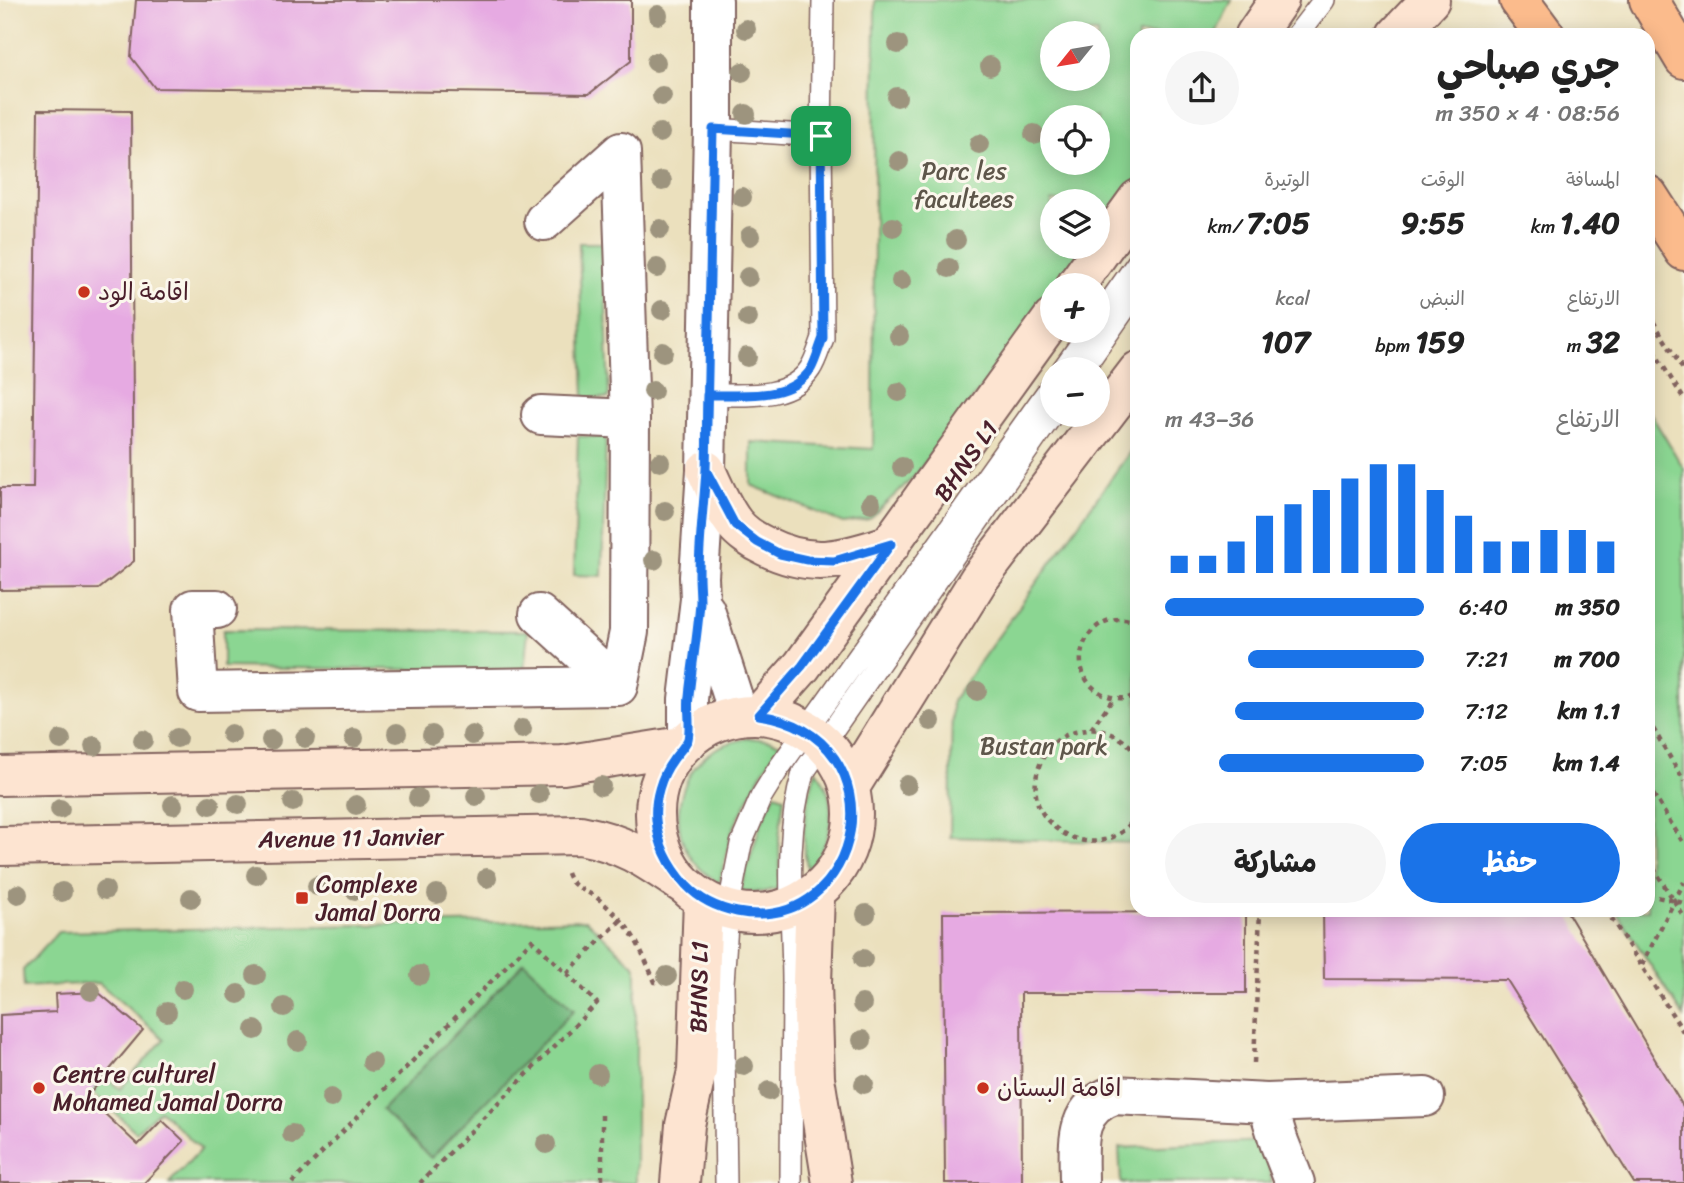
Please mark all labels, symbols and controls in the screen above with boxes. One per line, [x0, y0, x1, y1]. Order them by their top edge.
north arrow [1040, 21, 1110, 91]
map controls [1040, 21, 1110, 427]
text: جري صباحي [1437, 33, 1620, 100]
button: share [1165, 51, 1239, 125]
text: 08:56 · 4 × 350 m [1435, 93, 1620, 134]
button: locate [1040, 105, 1110, 175]
pin [791, 106, 851, 166]
icon: arrive [802, 117, 840, 155]
park label: Parc les facultees [914, 150, 1014, 220]
text: الوتيرة [1264, 163, 1310, 196]
text: الوقت [1421, 163, 1465, 196]
text: المسافة [1566, 163, 1620, 196]
button: layers [1040, 189, 1110, 259]
text: 7:05 [1247, 196, 1310, 250]
text: 9:55 [1401, 196, 1465, 250]
text: 1.40 [1560, 196, 1620, 250]
text: /km [1207, 210, 1247, 243]
text: km [1531, 210, 1560, 243]
place label: اقامة الود [98, 271, 189, 313]
button: + [1040, 273, 1110, 343]
text: kcal [1275, 282, 1310, 315]
text: النبض [1420, 282, 1465, 315]
text: الارتفاع [1567, 282, 1620, 315]
marker: اقامة الود [76, 284, 92, 300]
text: 107 [1261, 315, 1310, 369]
text: 159 [1415, 315, 1465, 369]
text: 32 [1586, 315, 1620, 369]
text: bpm [1375, 329, 1415, 362]
text: m [1567, 329, 1586, 362]
button: − [1040, 357, 1110, 427]
text: 36–43 m [1165, 399, 1254, 440]
text: الارتفاع [1556, 399, 1620, 440]
street label: BHNS L1 [922, 411, 1010, 511]
text: 6:40 [1459, 587, 1508, 628]
text: 350 m [1555, 587, 1620, 628]
text: 7:21 [1465, 639, 1508, 680]
text: 700 m [1554, 639, 1620, 680]
text: 7:12 [1465, 691, 1508, 732]
text: 1.1 km [1557, 691, 1620, 732]
park label: Bustan park [980, 725, 1108, 767]
text: 7:05 [1459, 743, 1508, 784]
text: 1.4 km [1553, 743, 1620, 784]
street label: Avenue 11 Janvier [257, 815, 445, 861]
button: مشاركة [1165, 823, 1386, 903]
button: حفظ [1400, 823, 1620, 903]
place label: Complexe Jamal Dorra [315, 863, 441, 933]
marker: Complexe Jamal Dorra [294, 890, 310, 906]
street label: BHNS L1 [677, 941, 721, 1033]
place label: Centre culturel Mohamed Jamal Dorra [53, 1053, 283, 1123]
place label: اقامة البستان [997, 1067, 1121, 1109]
marker: Centre culturel Mohamed Jamal Dorra [31, 1080, 47, 1096]
marker: اقامة البستان [975, 1080, 991, 1096]

